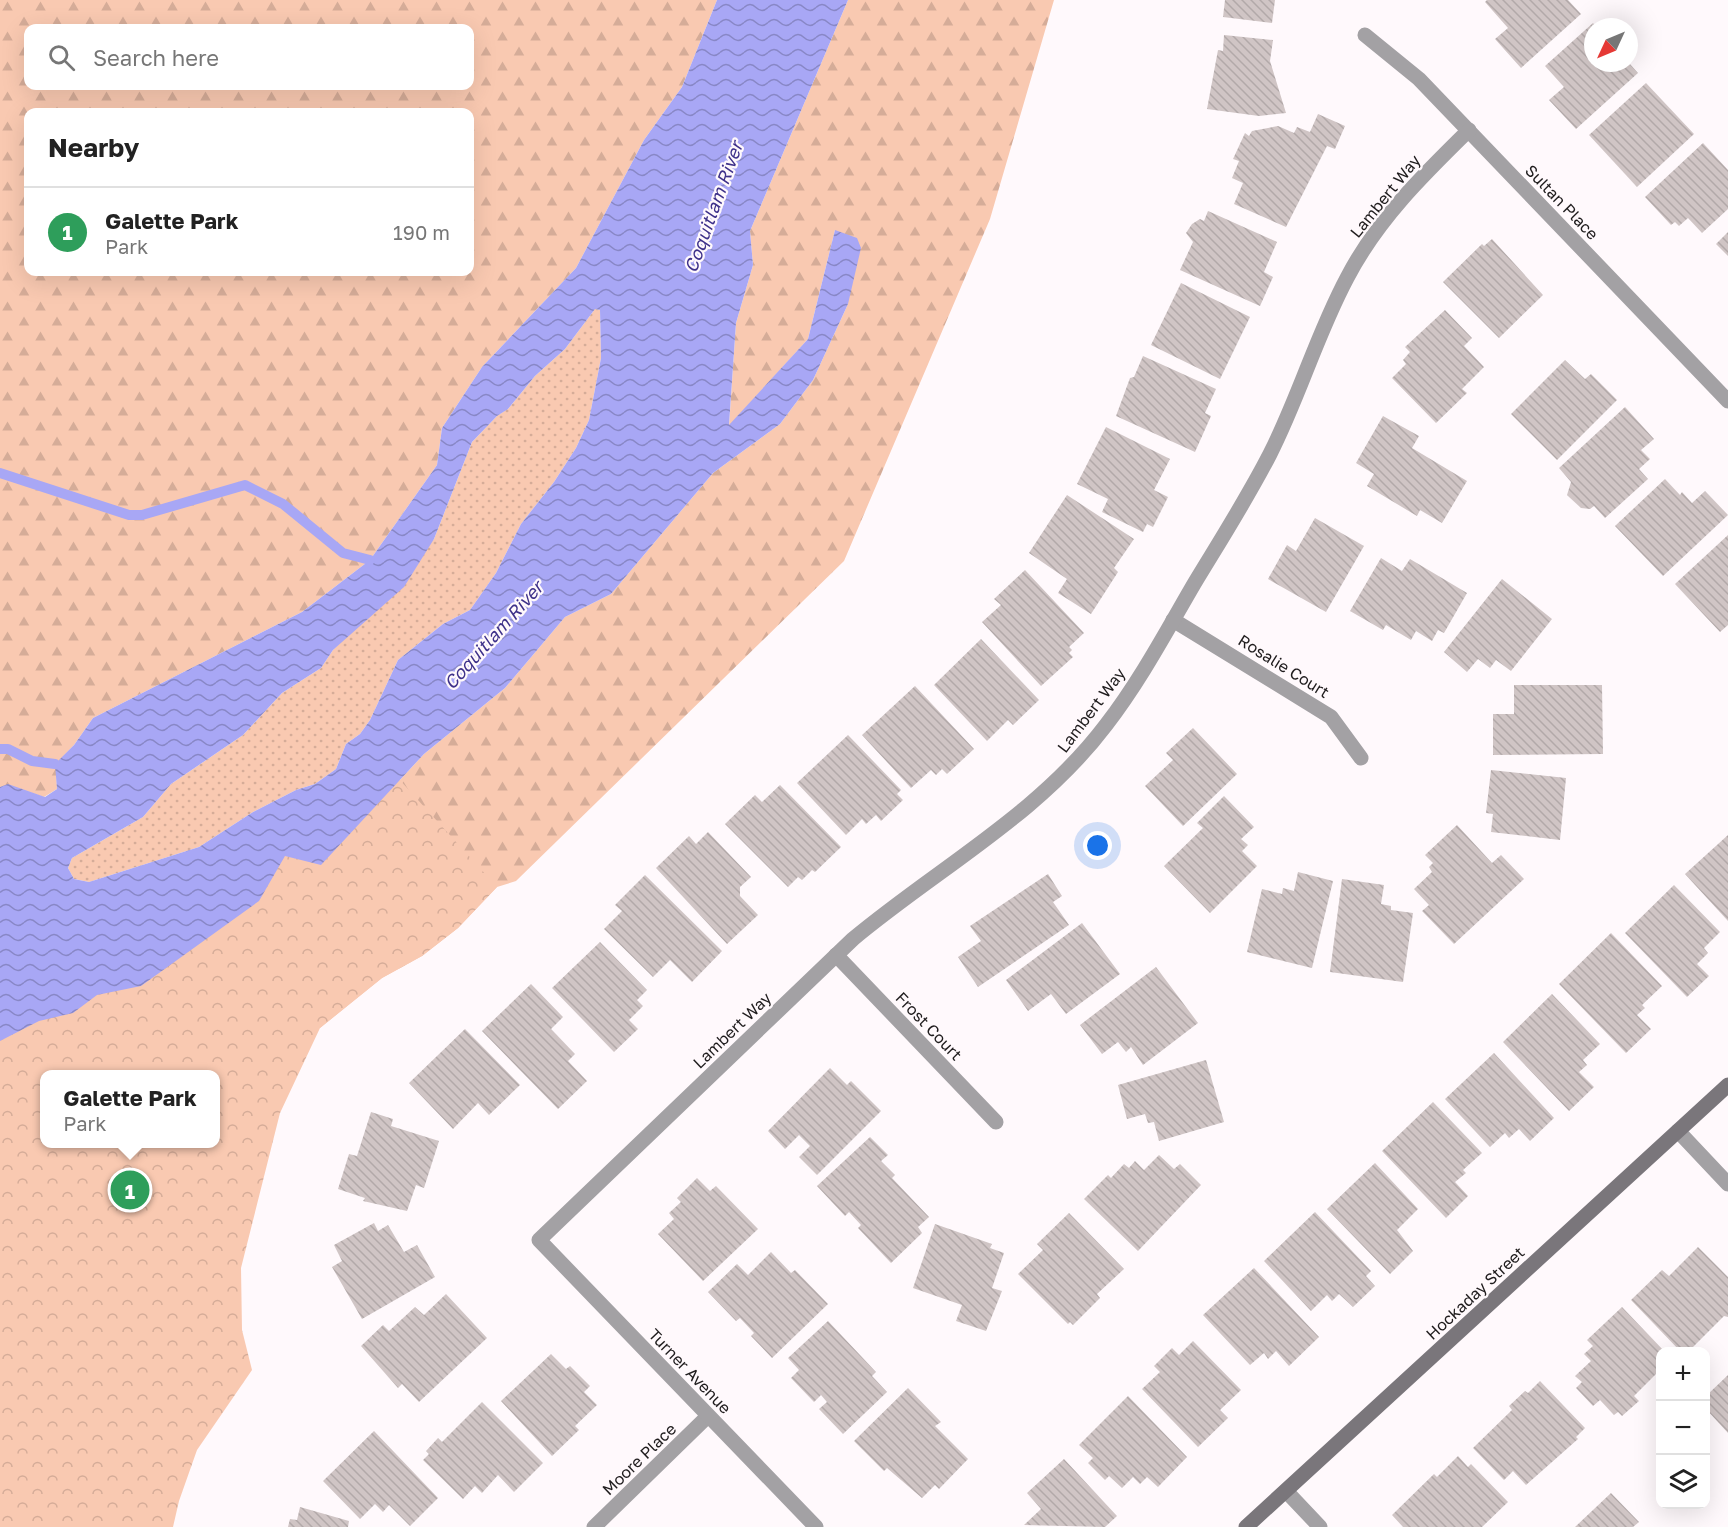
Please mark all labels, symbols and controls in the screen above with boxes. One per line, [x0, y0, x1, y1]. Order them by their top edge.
north arrow [1584, 18, 1638, 72]
search box [24, 24, 474, 90]
icon: search [45, 41, 78, 74]
text: Search here [93, 44, 219, 71]
text: Nearby [48, 132, 139, 163]
water label: Coquitlam River [679, 136, 748, 275]
street label: Lambert Way [1345, 150, 1425, 242]
street label: Sultan Place [1521, 160, 1603, 244]
text: Galette Park [105, 207, 238, 234]
text: 1 [62, 220, 73, 244]
text: 190 m [393, 220, 450, 244]
text: Park [105, 234, 148, 258]
water label: Coquitlam River [439, 574, 549, 694]
street label: Rosalie Court [1235, 630, 1333, 702]
street label: Lambert Way [1053, 664, 1129, 756]
your location [1083, 831, 1112, 860]
street label: Lambert Way [689, 988, 775, 1072]
street label: Frost Court [892, 988, 966, 1064]
popup [40, 1070, 220, 1148]
text: Galette Park [63, 1084, 197, 1111]
text: Park [63, 1111, 107, 1135]
pin: 1 [110, 1168, 150, 1212]
street label: Hockaday Street [1422, 1242, 1528, 1344]
street label: Turner Avenue [645, 1324, 735, 1418]
map controls [1656, 1347, 1710, 1509]
button: + [1656, 1347, 1710, 1401]
button: − [1656, 1401, 1710, 1455]
street label: Moore Place [598, 1419, 680, 1499]
button: layers [1656, 1455, 1710, 1509]

